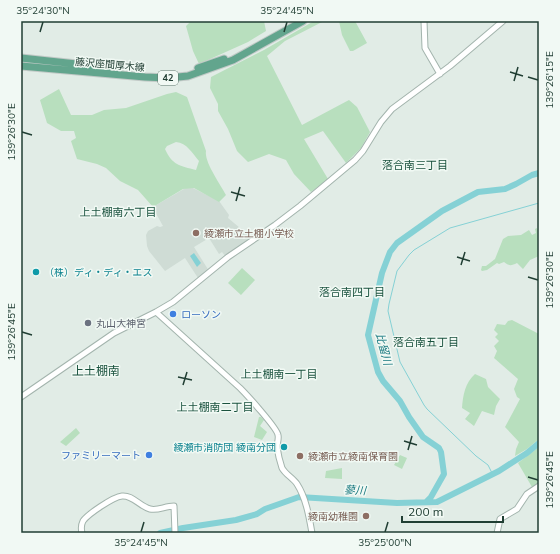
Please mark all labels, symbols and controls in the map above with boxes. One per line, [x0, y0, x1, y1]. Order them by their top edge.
text: 35°24'30"N [16, 4, 70, 17]
text: 35°24'45"N [260, 4, 314, 17]
text: 139°26'15"E [543, 51, 556, 109]
street label: 藤沢座間厚木線 [75, 55, 145, 74]
road number: 42 [158, 71, 178, 85]
text: 139°26'30"E [5, 103, 18, 161]
district label: 落合南三丁目 [382, 158, 448, 172]
district label: 上土棚南六丁目 [80, 205, 157, 219]
place label: 綾瀬市立土棚小学校 [204, 227, 294, 240]
marker: 綾瀬市立土棚小学校 [191, 228, 201, 238]
text: 139°26'30"E [543, 251, 556, 309]
place label: （株）ディ・ディ・エス [44, 266, 153, 279]
marker: （株）ディ・ディ・エス [31, 267, 41, 277]
district label: 落合南四丁目 [319, 285, 385, 299]
text: 139°26'45"E [5, 303, 18, 361]
place label: ローソン [181, 308, 221, 321]
marker: ローソン [168, 309, 178, 319]
place label: 丸山大神宮 [96, 317, 146, 330]
marker: 丸山大神宮 [83, 318, 93, 328]
water label: 比留川 [373, 331, 395, 368]
district label: 落合南五丁目 [393, 335, 459, 349]
district label: 上土棚南 [72, 363, 120, 378]
district label: 上土棚南一丁目 [241, 367, 318, 381]
district label: 上土棚南二丁目 [177, 400, 254, 414]
place label: 綾瀬市消防団 綾南分団 [173, 441, 276, 454]
marker: 綾瀬市消防団 綾南分団 [279, 442, 289, 452]
place label: ファミリーマート [61, 449, 141, 462]
marker: ファミリーマート [144, 450, 154, 460]
place label: 綾瀬市立綾南保育園 [308, 450, 398, 463]
marker: 綾瀬市立綾南保育園 [295, 451, 305, 461]
text: 139°26'45"E [543, 451, 556, 509]
water label: 蓼川 [344, 482, 367, 498]
scale bar [402, 498, 503, 524]
text: 200 m [408, 504, 443, 519]
place label: 綾南幼稚園 [308, 510, 358, 523]
marker: 綾南幼稚園 [361, 511, 371, 521]
text: 35°24'45"N [114, 536, 168, 549]
text: 35°25'00"N [358, 536, 412, 549]

